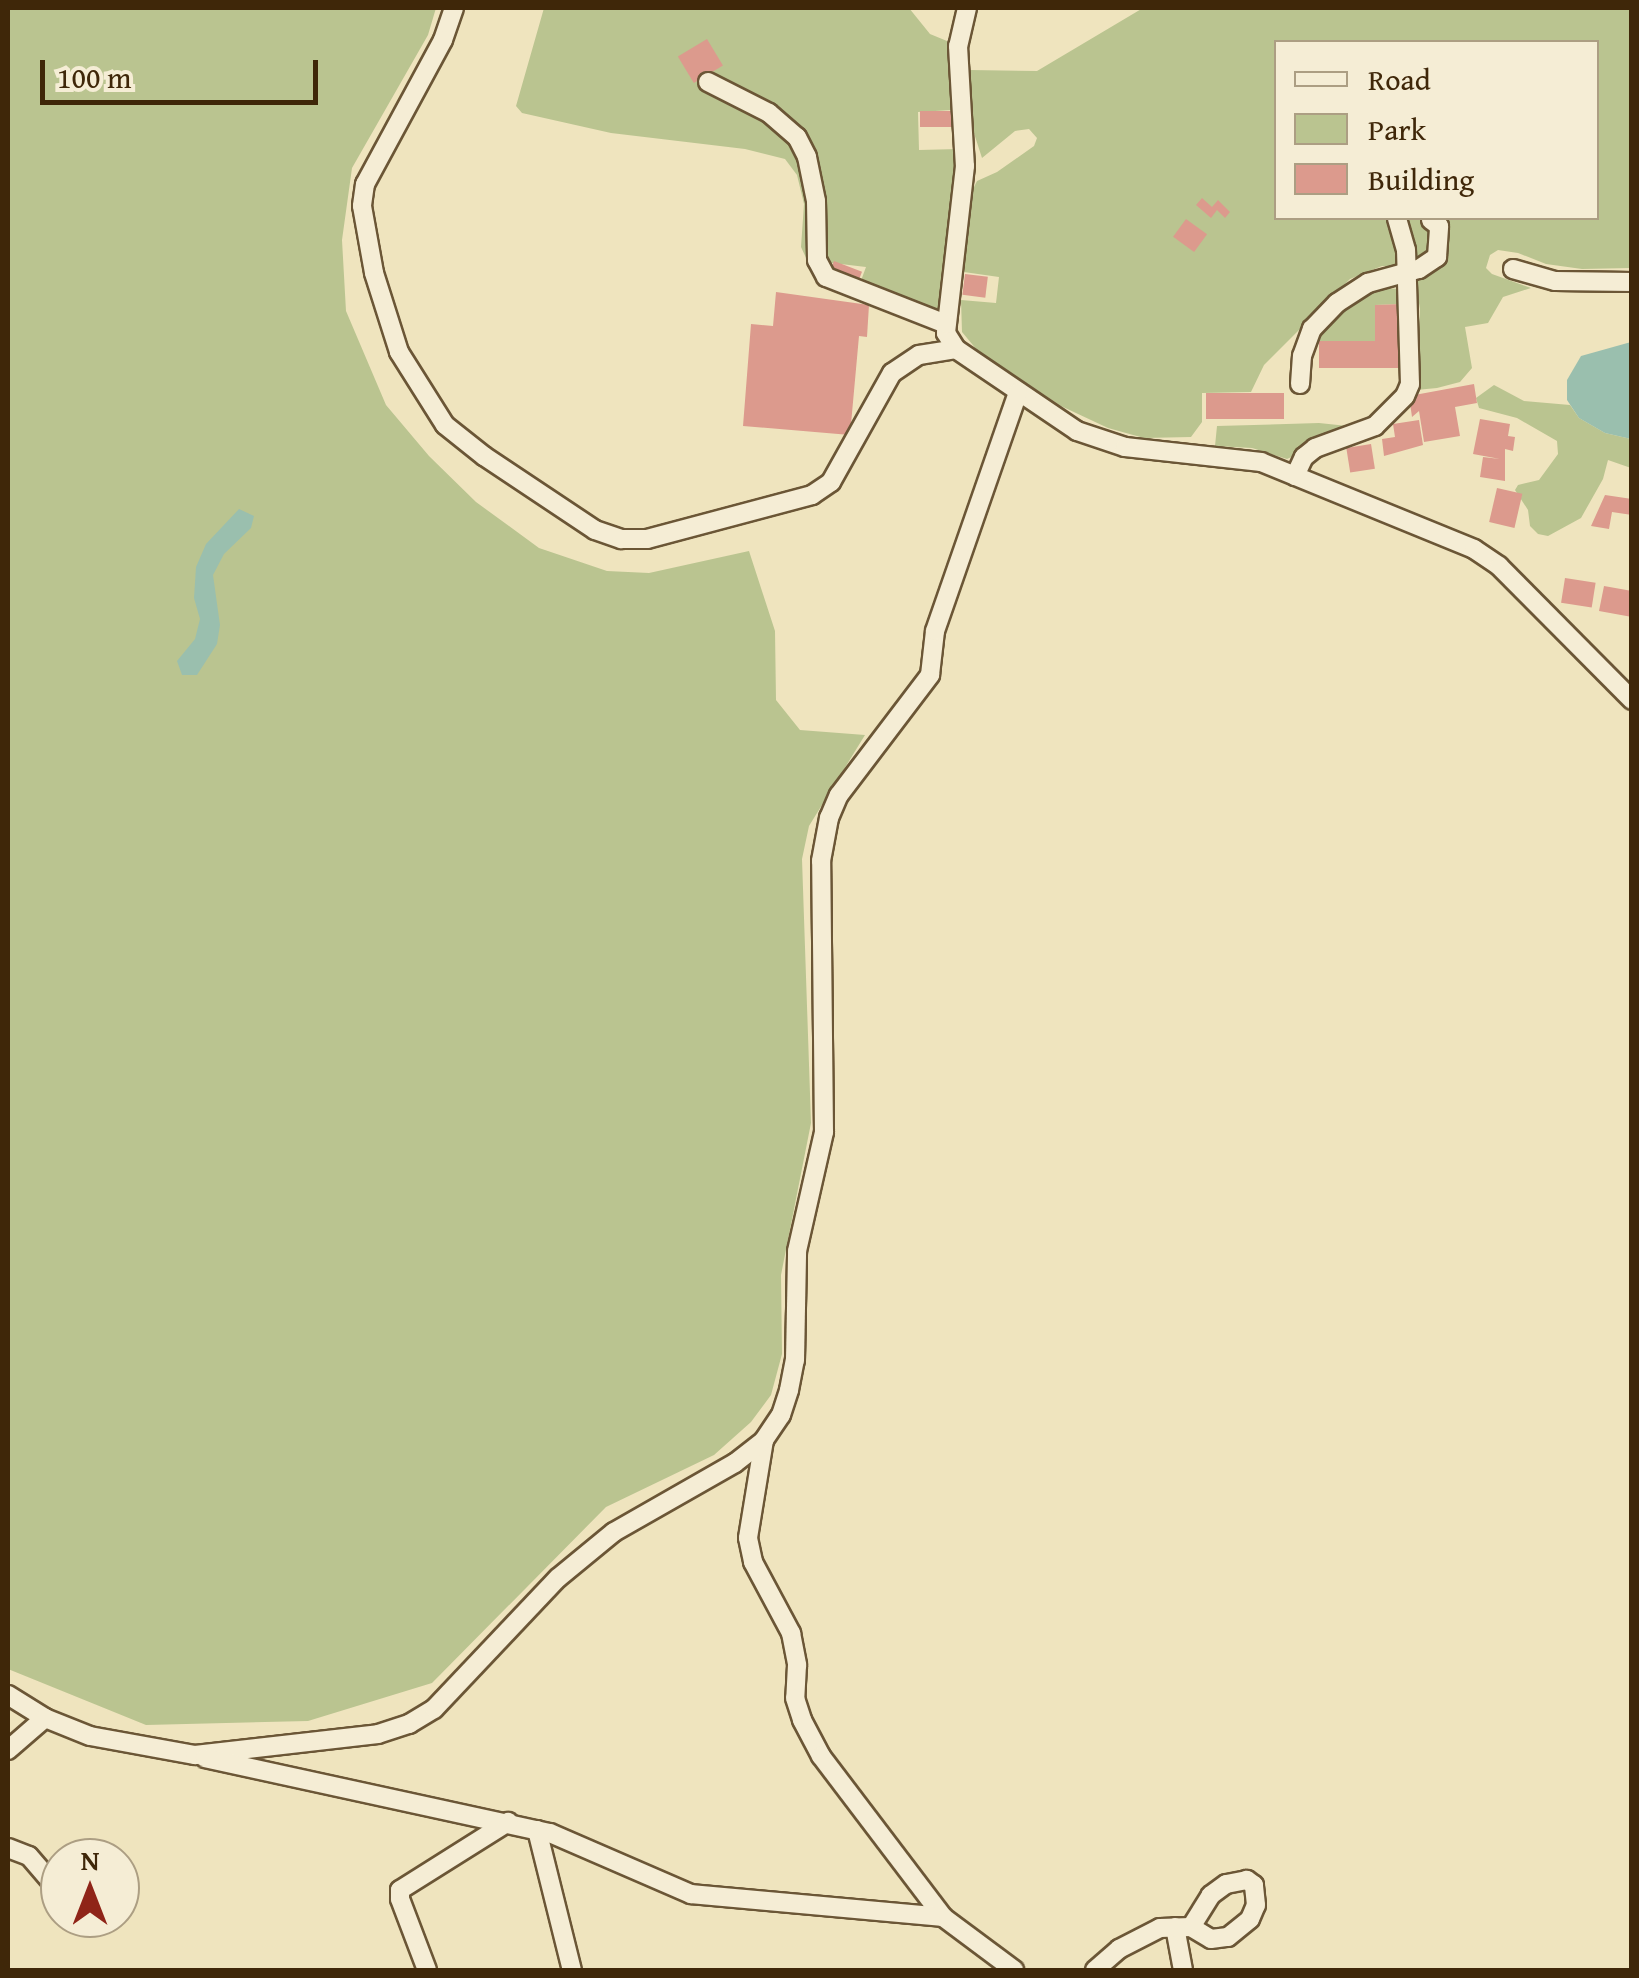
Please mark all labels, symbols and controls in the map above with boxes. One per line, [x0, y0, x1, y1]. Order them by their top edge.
scale bar [45, 40, 322, 102]
legend [1274, 40, 1599, 220]
text: 100 m [57, 55, 131, 99]
text: Road [1368, 57, 1431, 101]
text: Park [1368, 107, 1426, 151]
text: Building [1368, 157, 1474, 201]
north arrow [40, 1838, 140, 1938]
text: N [81, 1839, 99, 1880]

